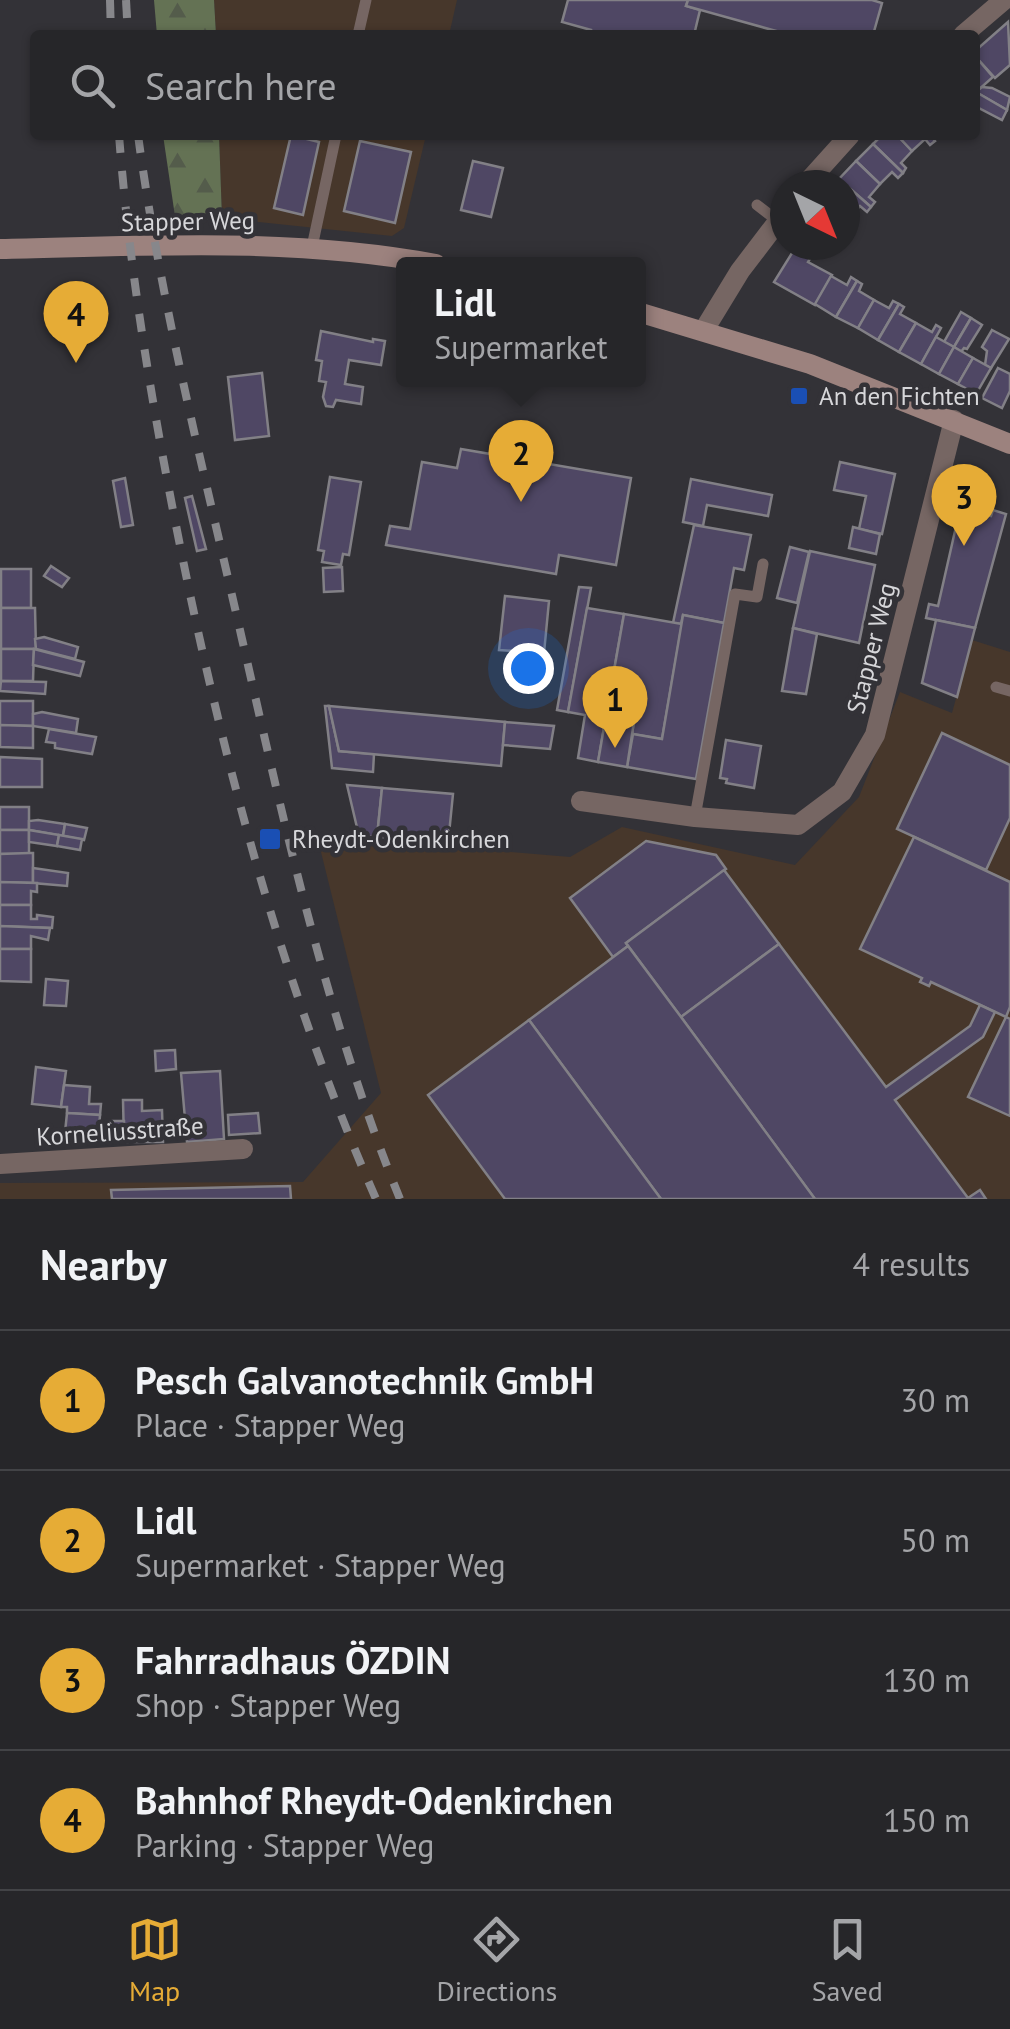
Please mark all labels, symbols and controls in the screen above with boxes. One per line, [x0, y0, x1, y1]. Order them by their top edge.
search box [30, 30, 980, 140]
icon: search [65, 58, 120, 113]
text: Search here [145, 61, 337, 110]
north arrow [770, 170, 860, 260]
street label: Stapper Weg [121, 204, 255, 238]
popup [396, 257, 646, 387]
text: Lidl [434, 277, 496, 326]
pin: 4 [44, 280, 108, 363]
text: Supermarket [434, 326, 608, 368]
place label: An den Fichten [819, 380, 980, 412]
marker: An den Fichten [788, 385, 810, 407]
pin: 2 [488, 420, 554, 502]
pin: 3 [932, 464, 996, 546]
street label: Stapper Weg [839, 579, 903, 717]
your location [503, 643, 554, 694]
pin: 1 [582, 666, 648, 748]
place label: Rheydt-Odenkirchen [292, 823, 510, 855]
marker: Rheydt-Odenkirchen [257, 826, 283, 852]
street label: Korneliusstraße [35, 1109, 205, 1153]
text: Nearby [40, 1237, 167, 1292]
text: 4 results [852, 1243, 970, 1285]
text: Pesch Galvanotechnik GmbH [135, 1355, 594, 1404]
text: 1 [63, 1379, 82, 1421]
text: 30 m [901, 1379, 970, 1421]
text: Place · Stapper Weg [135, 1404, 405, 1446]
text: Lidl [135, 1495, 196, 1544]
text: 2 [63, 1519, 82, 1561]
text: 50 m [901, 1519, 970, 1561]
text: Supermarket · Stapper Weg [135, 1544, 506, 1586]
text: Fahrradhaus ÖZDIN [135, 1635, 450, 1684]
text: 3 [63, 1659, 82, 1701]
text: 130 m [883, 1659, 970, 1701]
text: Shop · Stapper Weg [135, 1684, 401, 1726]
text: Bahnhof Rheydt-Odenkirchen [135, 1775, 613, 1824]
text: 4 [63, 1799, 82, 1841]
text: 150 m [883, 1799, 970, 1841]
text: Parking · Stapper Weg [135, 1824, 434, 1866]
tab: Map [127, 1912, 182, 2009]
tab: Directions [436, 1912, 557, 2009]
tab: Saved [812, 1912, 883, 2009]

